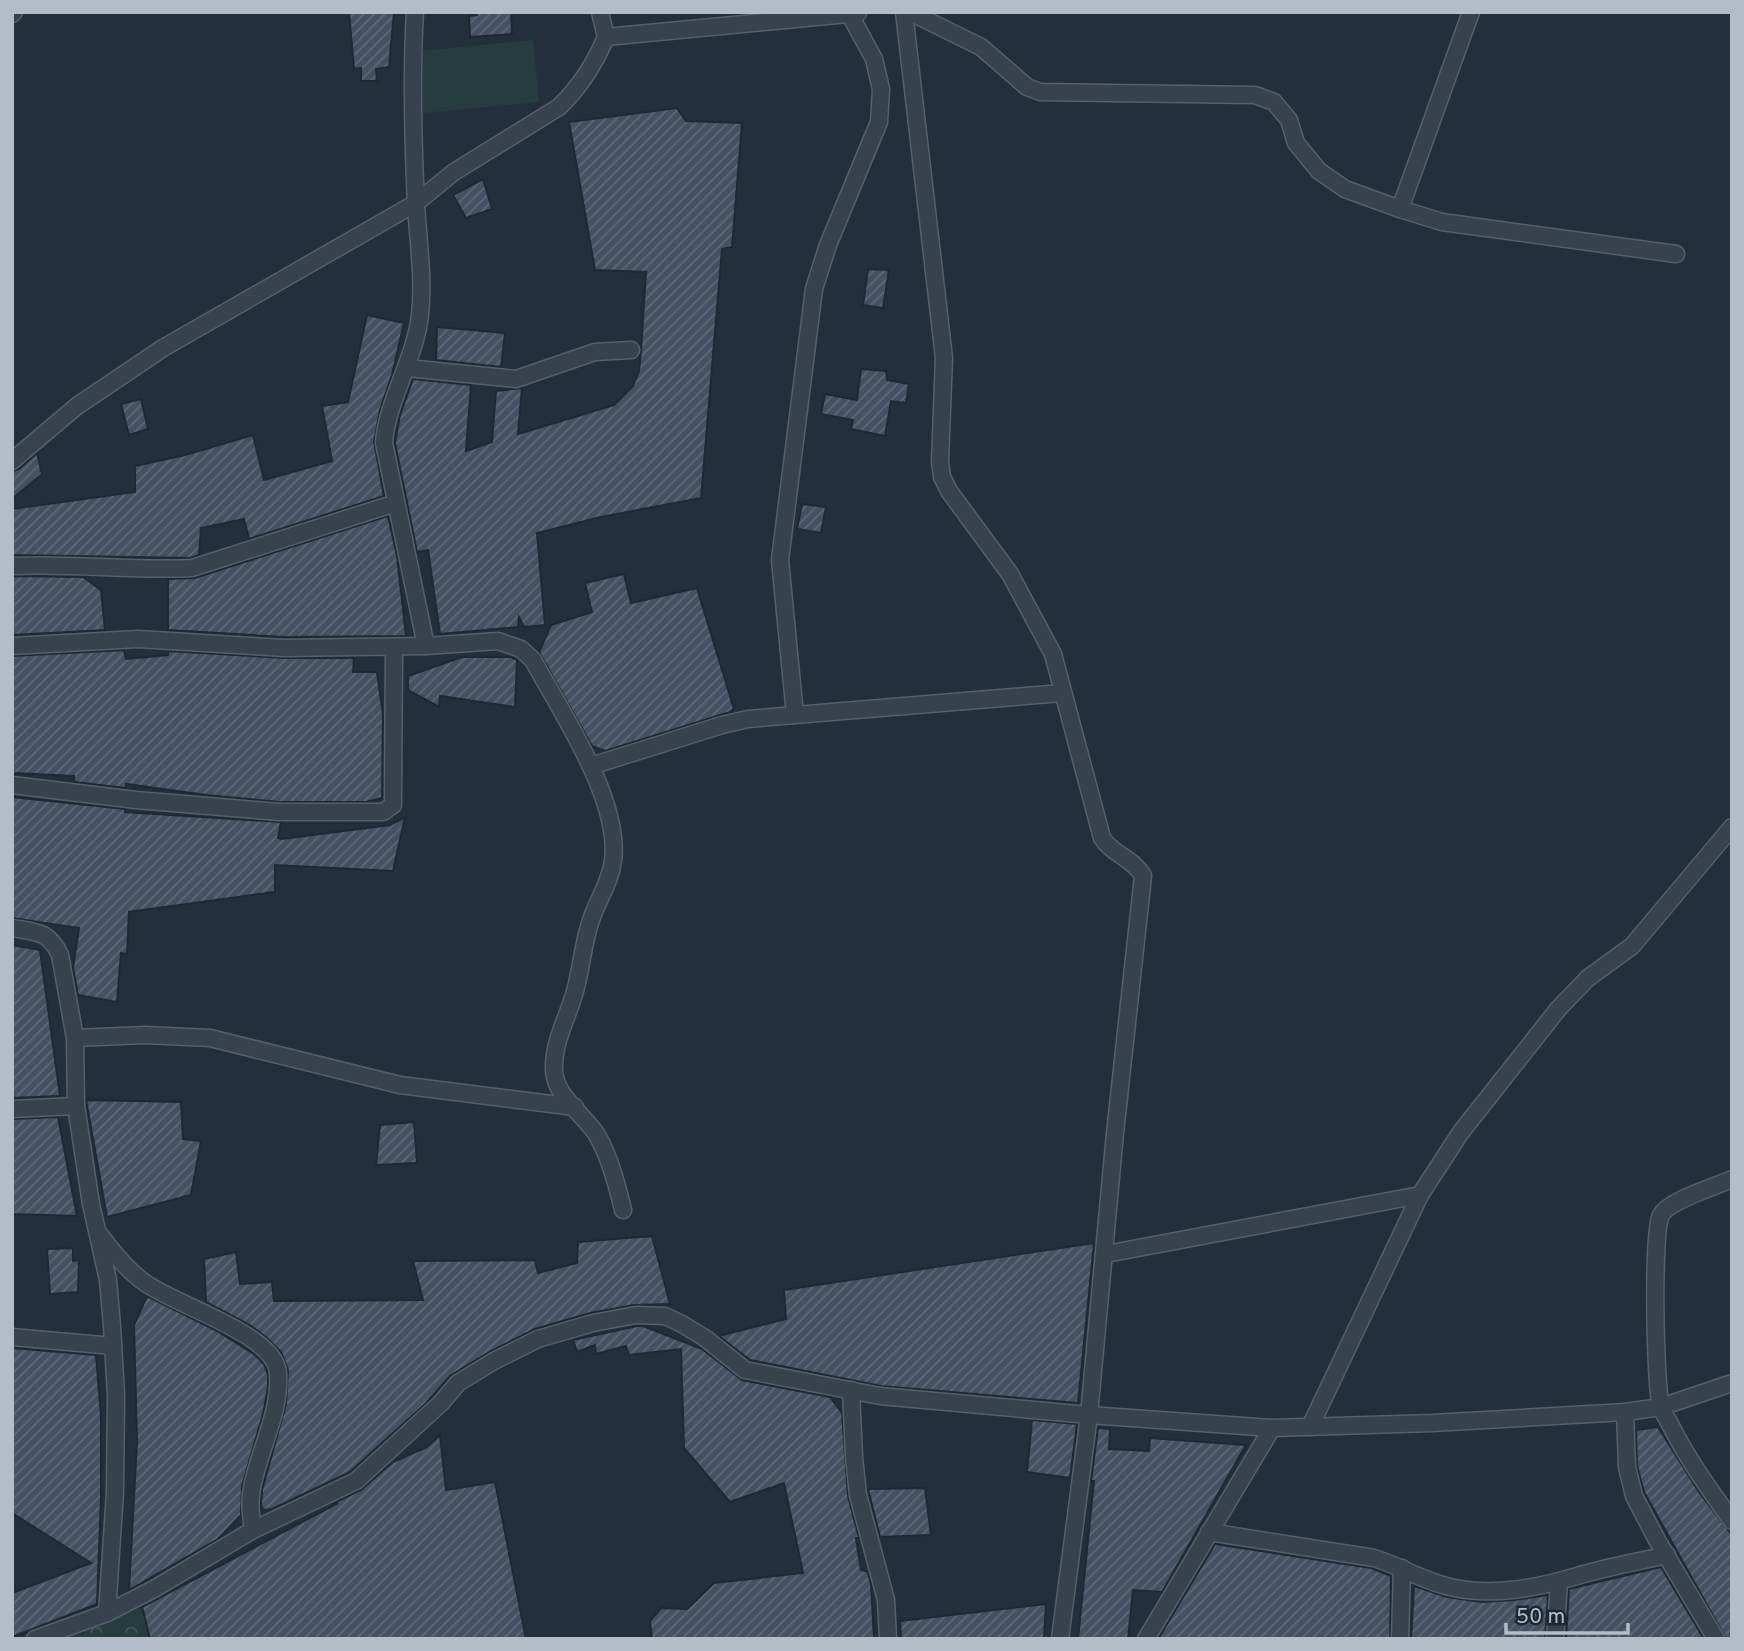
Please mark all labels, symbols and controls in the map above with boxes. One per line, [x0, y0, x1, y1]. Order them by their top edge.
scale bar [1506, 1592, 1628, 1636]
text: 50 m [1516, 1604, 1565, 1631]

